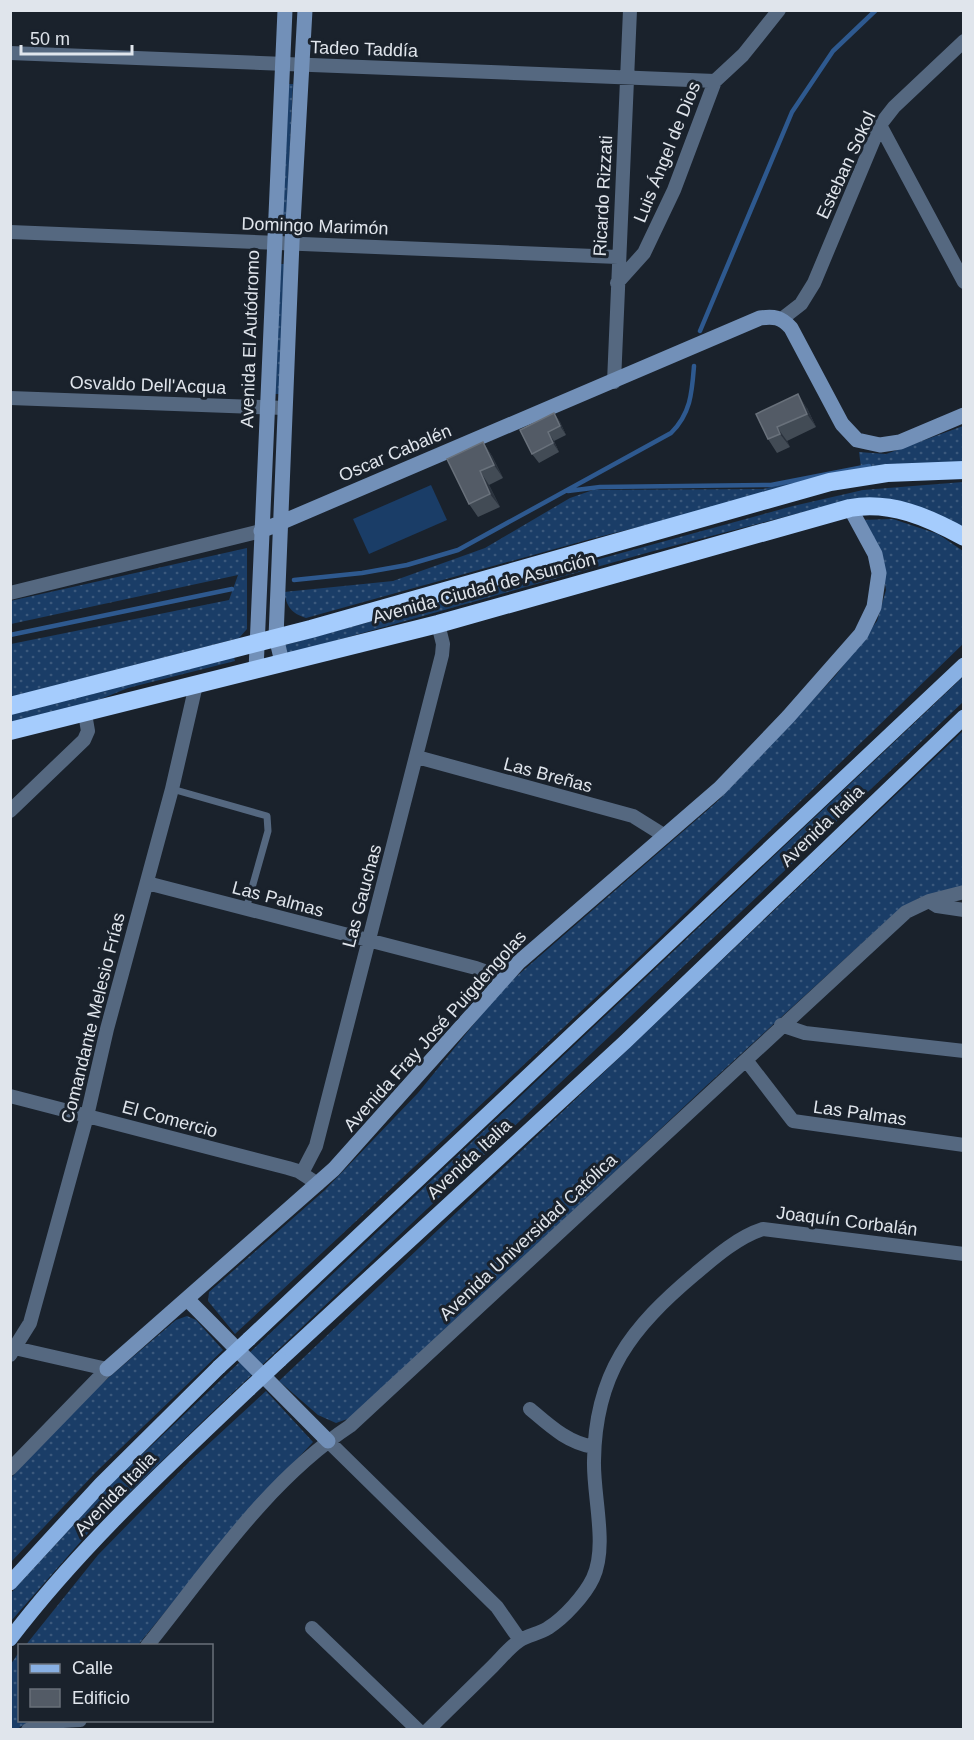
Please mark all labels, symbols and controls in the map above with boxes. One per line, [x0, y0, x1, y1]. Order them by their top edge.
scale bar [21, 18, 132, 56]
text: 50 m [30, 29, 70, 49]
street label: Tadeo Taddía [310, 37, 419, 61]
street label: Luis Ángel de Dios [630, 79, 704, 225]
street label: Esteban Sokol [812, 108, 880, 222]
street label: Ricardo Rizzati [590, 135, 616, 257]
street label: Domingo Marimón [241, 213, 389, 239]
street label: Avenida El Autódromo [237, 250, 263, 428]
street label: Osvaldo Dell'Acqua [69, 372, 228, 398]
street label: Oscar Cabalén [336, 420, 454, 486]
street label: Avenida Ciudad de Asunción [370, 549, 598, 627]
street label: Las Breñas [501, 754, 595, 796]
street label: Avenida Italia [776, 781, 868, 871]
street label: Las Gauchas [339, 842, 385, 950]
street label: Las Palmas [230, 877, 326, 921]
street label: Comandante Melesio Frías [57, 911, 129, 1125]
street label: Avenida Fray José Puigdengolas [340, 927, 530, 1135]
street label: El Comercio [120, 1097, 220, 1141]
street label: Las Palmas [812, 1097, 908, 1129]
street label: Avenida Italia [423, 1114, 516, 1203]
street label: Avenida Universidad Católica [435, 1149, 621, 1324]
street label: Joaquín Corbalán [775, 1202, 919, 1240]
street label: Avenida Italia [70, 1448, 160, 1540]
legend [18, 1644, 213, 1722]
text: Calle [72, 1658, 113, 1678]
text: Edificio [72, 1688, 130, 1708]

